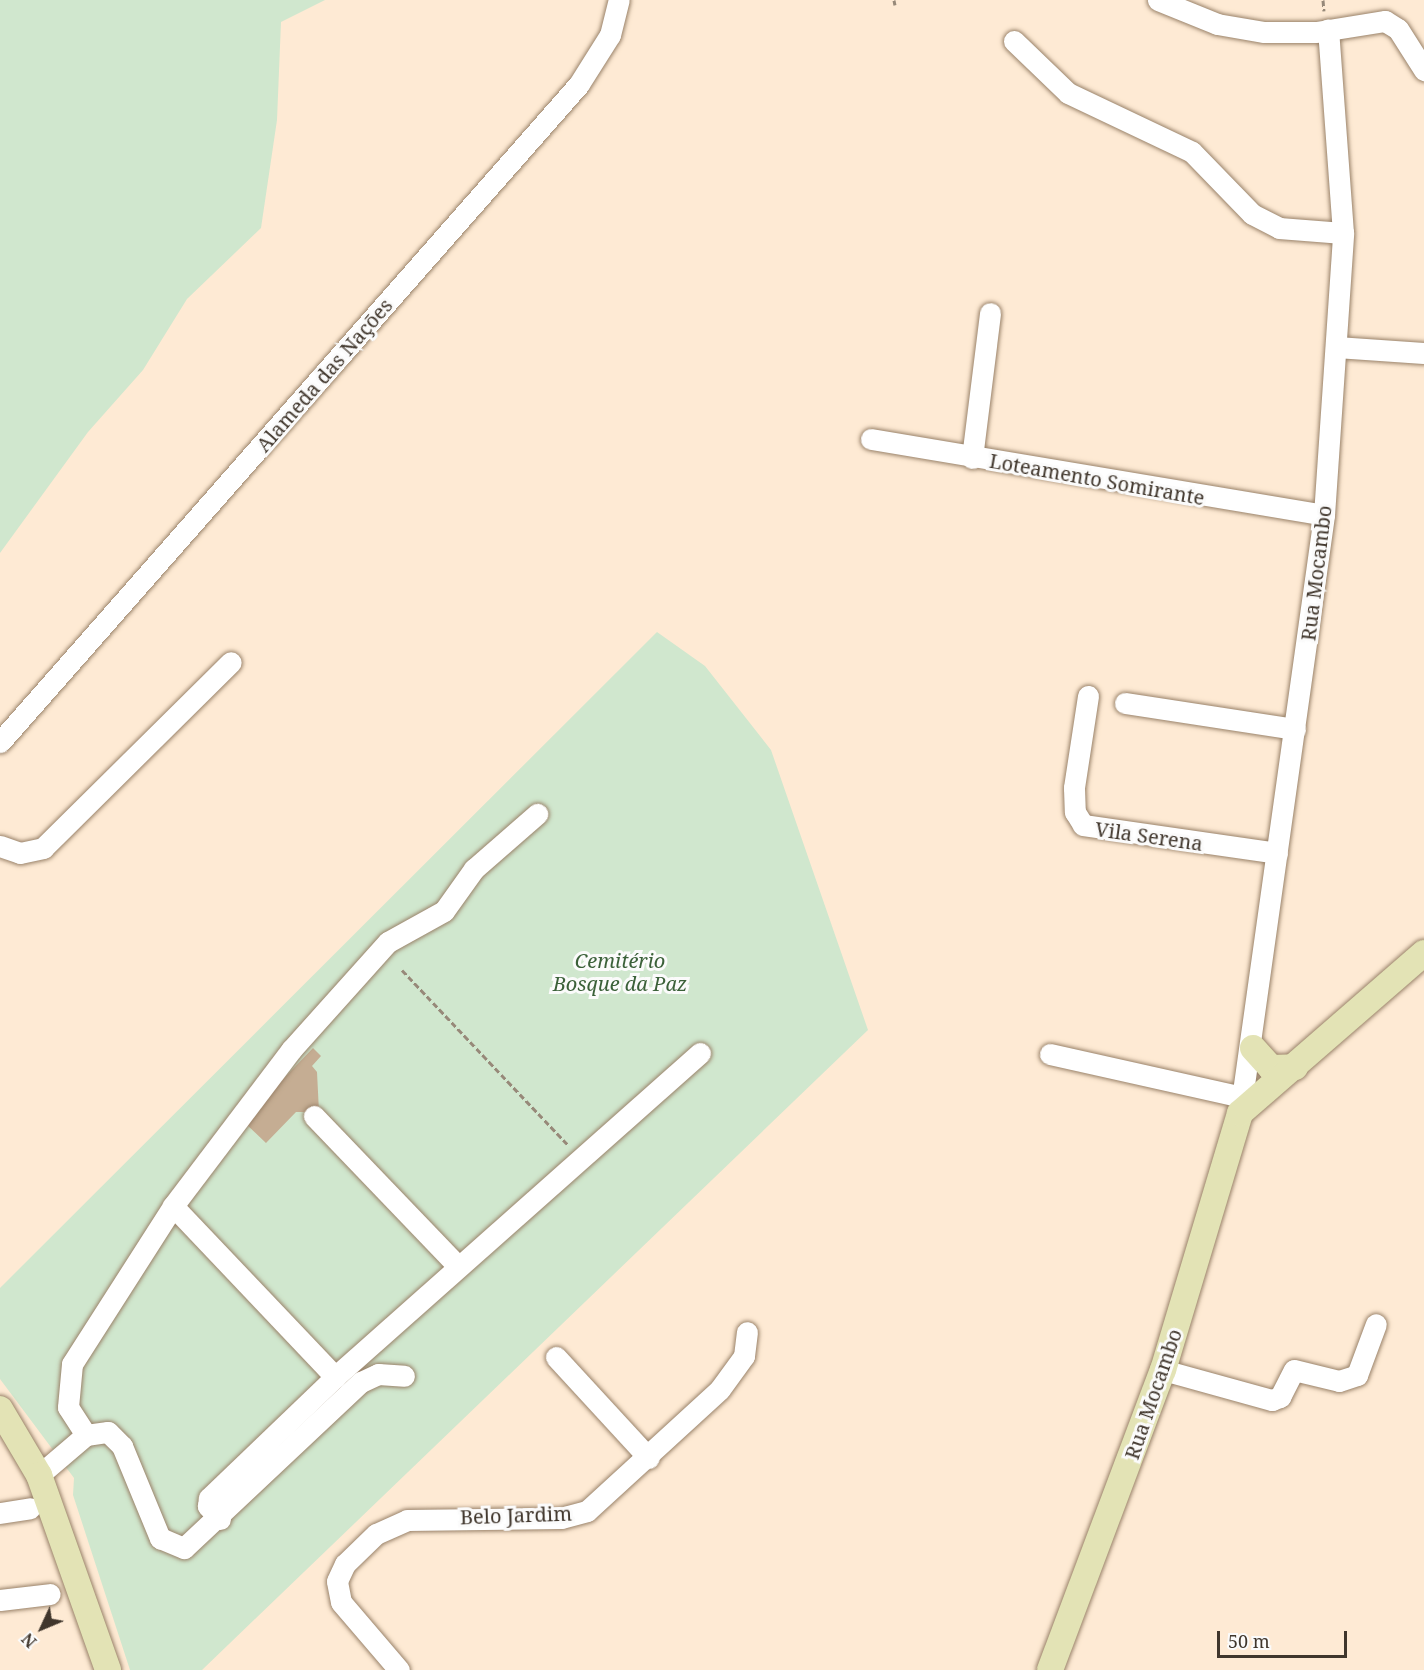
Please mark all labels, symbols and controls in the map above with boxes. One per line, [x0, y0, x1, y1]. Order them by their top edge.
street label: Alameda das Nações [251, 293, 397, 457]
street label: Loteamento Somirante [988, 448, 1206, 510]
street label: Rua Mocambo [1296, 504, 1336, 642]
street label: Vila Serena [1094, 817, 1204, 855]
park label: Cemitério Bosque da Paz [553, 948, 687, 995]
street label: Rua Mocambo [1119, 1326, 1187, 1462]
street label: Belo Jardim [460, 1501, 572, 1529]
north arrow [12, 1598, 72, 1658]
scale bar [1220, 1619, 1350, 1657]
text: N [17, 1628, 41, 1653]
text: 50 m [1228, 1629, 1270, 1653]

